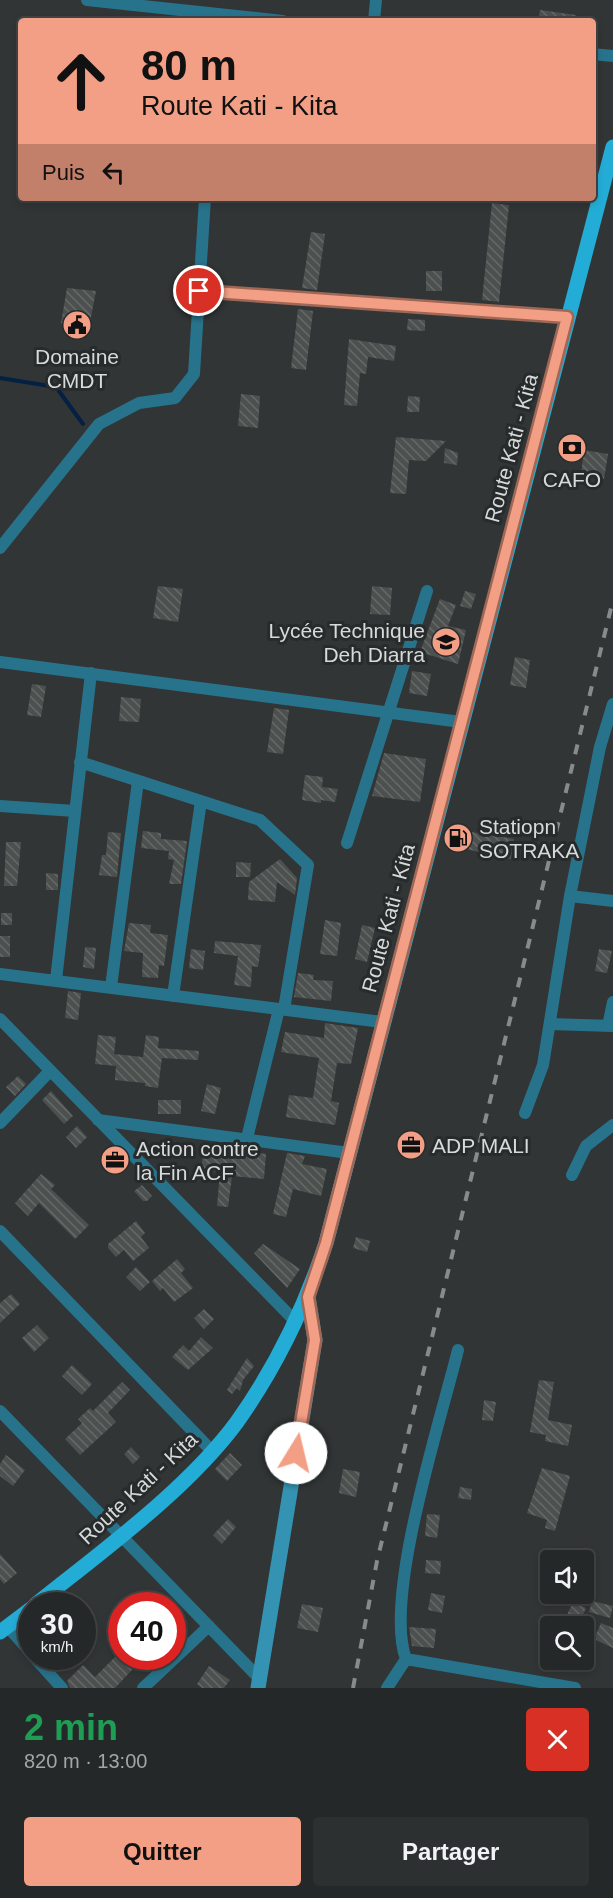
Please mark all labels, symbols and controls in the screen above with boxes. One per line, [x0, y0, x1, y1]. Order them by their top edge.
icon: ahead [42, 42, 120, 120]
text: 80 m [141, 42, 237, 89]
text: Route Kati - Kita [141, 91, 338, 121]
icon: left [97, 156, 130, 189]
text: Puis [42, 160, 85, 185]
pin [173, 265, 224, 316]
icon: arrive [182, 274, 215, 307]
public building icon: Domaine CMDT [61, 309, 93, 341]
place label: Domaine CMDT [35, 345, 119, 392]
street label: Route Kati - Kita [480, 371, 542, 525]
bank icon: CAFO [556, 432, 588, 464]
place label: CAFO [543, 468, 601, 491]
place label: Lycée Technique Deh Diarra [269, 619, 425, 666]
school or university icon: Lycée Technique Deh Diarra [430, 626, 462, 658]
place label: Statiopn SOTRAKA [479, 815, 579, 862]
fuel station icon: Statiopn SOTRAKA [442, 822, 474, 854]
street label: Route Kati - Kita [357, 841, 419, 995]
office icon: ADP MALI [395, 1129, 427, 1161]
place label: ADP MALI [432, 1134, 530, 1157]
place label: Action contre la Fin ACF [136, 1137, 259, 1184]
office icon: Action contre la Fin ACF [99, 1144, 131, 1176]
position arrow [264, 1421, 328, 1485]
street label: Route Kati - Kita [74, 1427, 202, 1549]
map controls [540, 1550, 594, 1670]
button: sound [540, 1550, 594, 1604]
speed limit sign: 40 [108, 1592, 186, 1670]
text: 30 [40, 1607, 74, 1640]
button: search [540, 1616, 594, 1670]
text: km/h [41, 1638, 73, 1655]
text: 2 min [24, 1707, 118, 1748]
button: close [526, 1708, 589, 1771]
text: 820 m · 13:00 [24, 1750, 147, 1772]
button: Quitter [24, 1817, 301, 1886]
button: Partager [313, 1817, 589, 1886]

